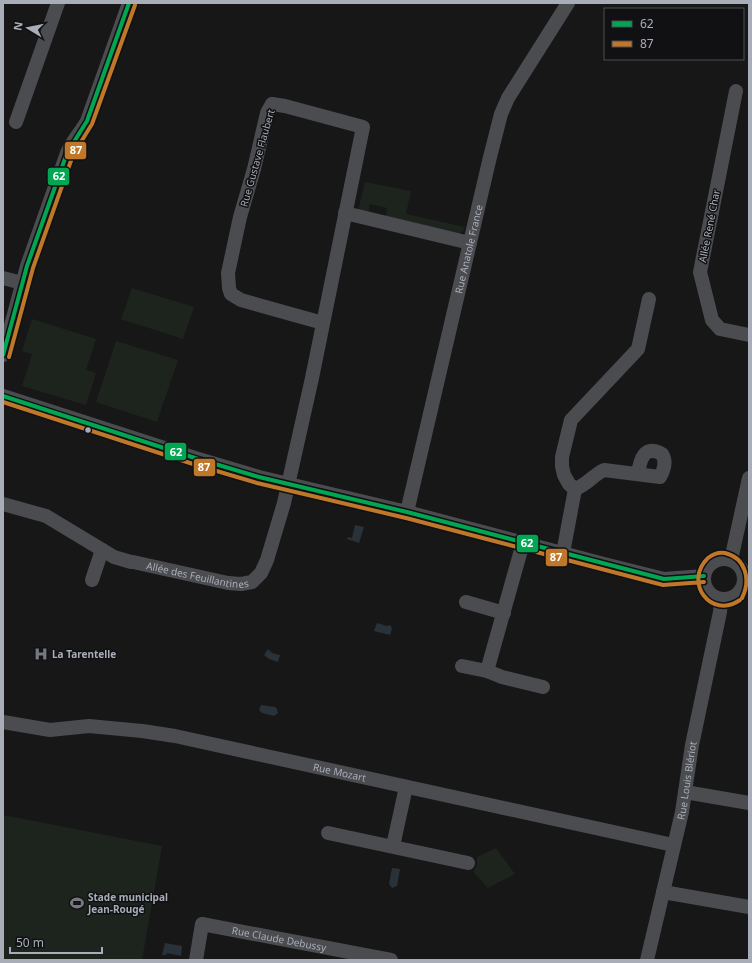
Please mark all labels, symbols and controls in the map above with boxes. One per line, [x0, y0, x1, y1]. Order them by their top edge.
north arrow [8, 8, 48, 48]
legend [604, 8, 744, 60]
text: 62 [640, 15, 654, 32]
text: N [9, 20, 26, 32]
text: 87 [640, 35, 654, 52]
street label: Rue Gustave Flaubert [236, 107, 278, 208]
line badge: 87 [64, 141, 87, 160]
text: 87 [70, 142, 82, 157]
line badge: 62 [47, 167, 70, 186]
text: 62 [53, 168, 65, 183]
street label: Allée René Char [695, 188, 723, 264]
street label: Rue Anatole France [451, 203, 486, 295]
unlabelled marker [83, 425, 93, 435]
line badge: 62 [164, 442, 187, 461]
text: 62 [170, 444, 182, 459]
line badge: 87 [193, 458, 216, 477]
text: 87 [198, 459, 210, 474]
line badge: 62 [516, 534, 539, 553]
text: 62 [521, 535, 533, 550]
line badge: 87 [545, 548, 568, 567]
text: 87 [550, 549, 562, 564]
street label: Allée des Feuillantines [145, 558, 250, 591]
hospital icon: La Tarentelle [33, 646, 49, 662]
place label: La Tarentelle [52, 647, 116, 661]
street label: Rue Louis Blériot [673, 739, 700, 821]
street label: Rue Mozart [312, 759, 368, 785]
place label: Stade municipal Jean-Rougé [87, 890, 168, 916]
sports icon: Stade municipal Jean-Rougé [69, 895, 85, 911]
street label: Rue Claude Debussy [231, 923, 328, 955]
scale bar [10, 929, 102, 955]
text: 50 m [16, 934, 44, 951]

